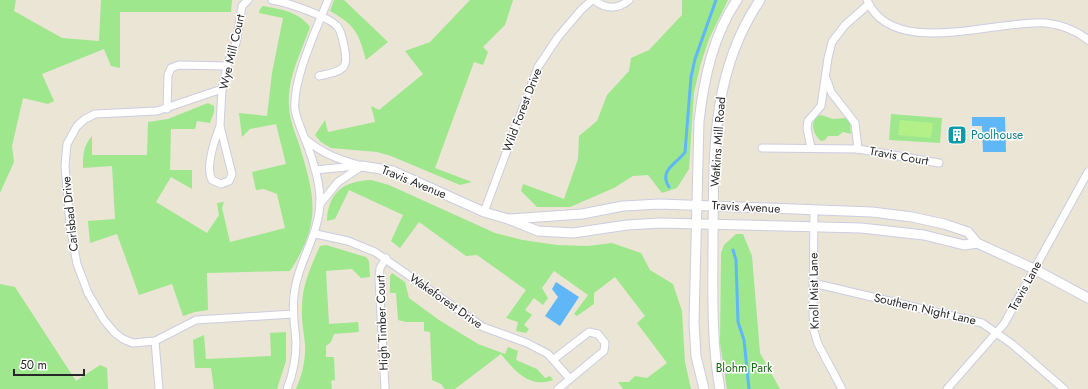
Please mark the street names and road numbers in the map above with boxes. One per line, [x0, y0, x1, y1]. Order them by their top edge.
street label: Wye Mill Court [215, 12, 249, 91]
street label: Wild Forest Drive [498, 65, 546, 155]
street label: Watkins Mill Road [706, 96, 730, 188]
street label: Travis Court [868, 142, 930, 170]
street label: Travis Avenue [379, 161, 449, 203]
street label: Carlsbad Drive [57, 176, 83, 252]
street label: Travis Avenue [711, 196, 781, 218]
street label: Knoll Mist Lane [804, 253, 824, 329]
street label: Travis Lane [1004, 258, 1046, 314]
street label: Wakeforest Drive [406, 269, 486, 333]
street label: High Timber Court [371, 275, 393, 371]
street label: Southern Night Lane [872, 288, 978, 330]

